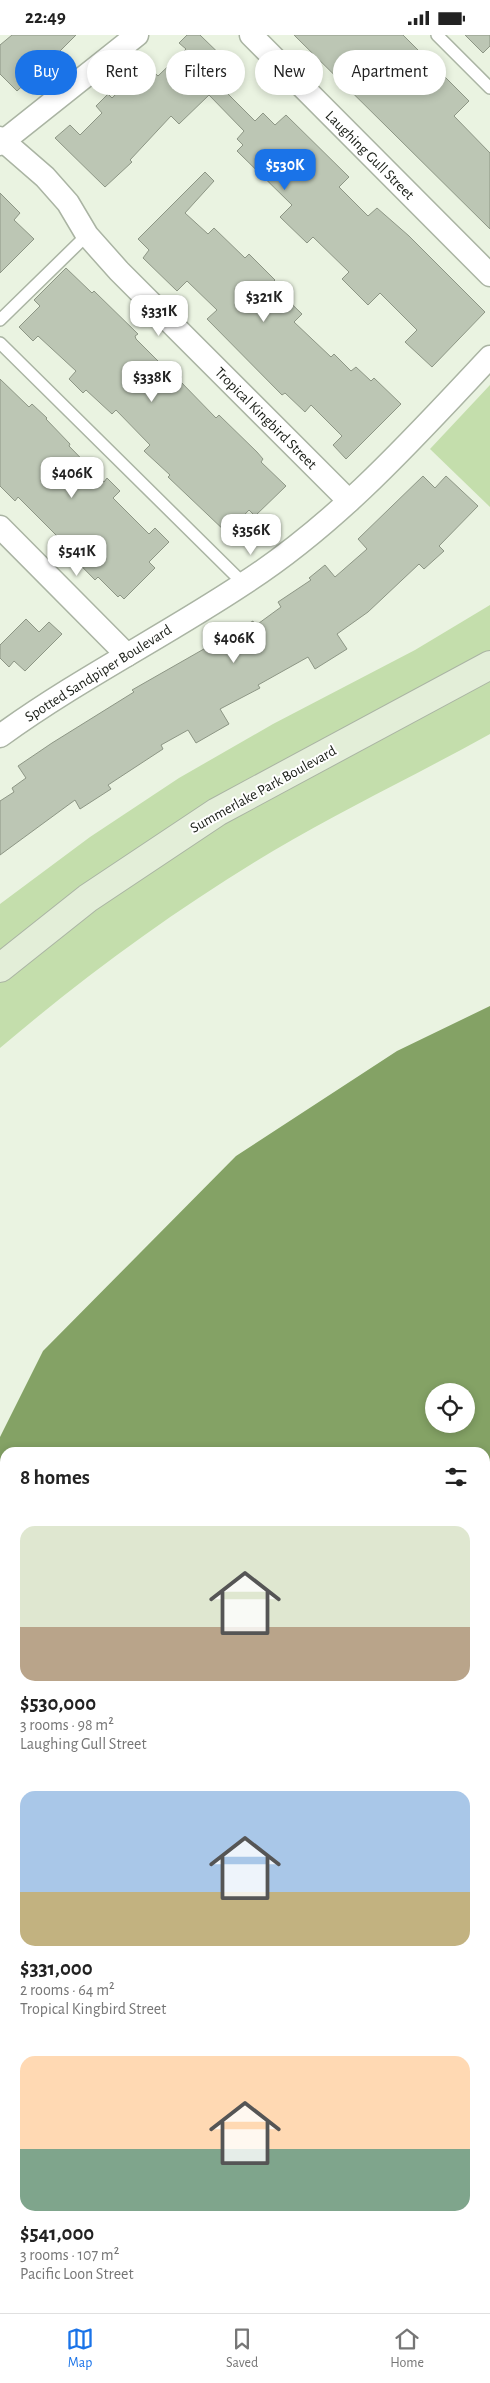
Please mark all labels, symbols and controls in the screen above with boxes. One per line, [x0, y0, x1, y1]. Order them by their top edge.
text: 22:49 [25, 8, 66, 27]
chip: Buy [15, 50, 77, 95]
chip: Rent [87, 50, 156, 95]
chip: Filters [166, 50, 245, 95]
chip: New [255, 50, 323, 95]
chip: Apartment [333, 50, 446, 95]
street label: Laughing Gull Street [322, 108, 417, 203]
pin: $530K [250, 149, 320, 191]
text: $530K [266, 157, 304, 173]
pin: $321K [229, 281, 299, 323]
text: $321K [246, 289, 282, 305]
pin: $331K [124, 295, 194, 337]
text: $331K [141, 303, 177, 319]
pin: $338K [117, 361, 187, 403]
street label: Tropical Kingbird Street [212, 365, 320, 472]
text: $338K [133, 369, 171, 385]
pin: $406K [37, 457, 107, 499]
text: $406K [52, 465, 92, 481]
pin: $356K [216, 513, 286, 556]
text: $356K [232, 522, 270, 538]
pin: $541K [42, 535, 112, 577]
text: $541K [58, 543, 96, 559]
pin: $406K [199, 621, 269, 664]
street label: Spotted Sandpiper Boulevard [22, 622, 174, 725]
text: $406K [214, 630, 254, 646]
street label: Summerlake Park Boulevard [188, 743, 339, 836]
map controls [425, 1383, 475, 1433]
button: locate [425, 1383, 475, 1433]
icon: filters [442, 1463, 470, 1491]
text: 8 homes [20, 1467, 90, 1488]
icon: home [200, 1558, 290, 1648]
text: $530,000 [20, 1693, 96, 1714]
text: 3 rooms · 98 m² [20, 1717, 114, 1733]
text: Laughing Gull Street [20, 1736, 147, 1752]
icon: home [200, 1823, 290, 1913]
text: $331,000 [20, 1958, 93, 1979]
text: 2 rooms · 64 m² [20, 1982, 115, 1998]
text: Tropical Kingbird Street [20, 2001, 166, 2017]
icon: home [200, 2088, 290, 2178]
text: $541,000 [20, 2223, 94, 2244]
text: 3 rooms · 107 m² [20, 2247, 119, 2263]
text: Pacific Loon Street [20, 2266, 134, 2282]
tab: Map [66, 2325, 94, 2372]
tab: Saved [226, 2325, 258, 2372]
tab: Home [390, 2325, 424, 2372]

